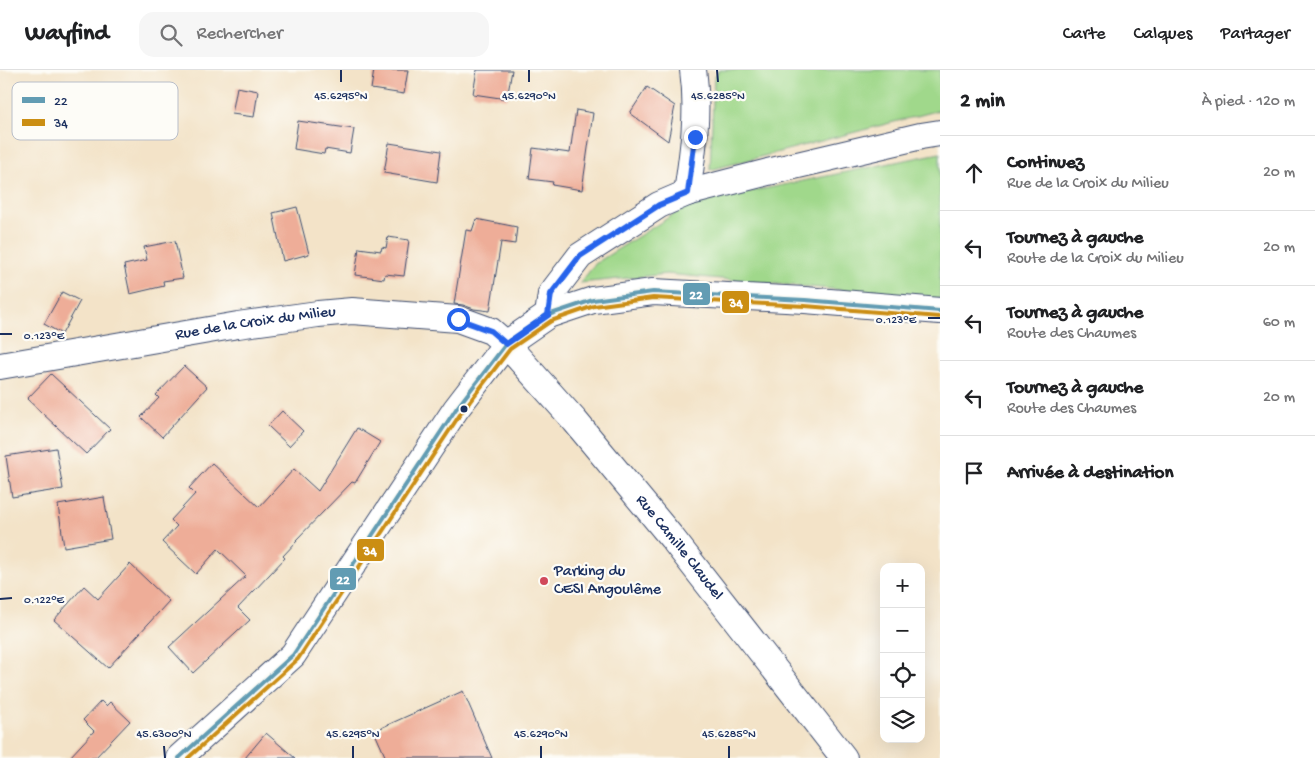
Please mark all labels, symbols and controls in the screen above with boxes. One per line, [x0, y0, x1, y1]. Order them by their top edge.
search box [139, 12, 489, 57]
text: Wayfind [25, 20, 109, 49]
icon: search [157, 21, 185, 49]
text: Rechercher [197, 23, 283, 46]
text: Carte [1063, 24, 1106, 45]
text: Calques [1134, 24, 1192, 45]
text: Partager [1220, 24, 1290, 45]
legend [12, 82, 178, 140]
text: 45.6295°N [314, 90, 368, 104]
text: 45.6290°N [502, 90, 556, 104]
text: 45.6285°N [691, 90, 745, 104]
text: 2 min [960, 90, 1005, 115]
text: À pied · 120 m [1202, 93, 1295, 112]
text: 22 [54, 94, 68, 111]
text: 34 [53, 116, 68, 133]
route end [684, 126, 707, 149]
text: Continuez [1007, 152, 1084, 175]
icon: ahead [960, 159, 988, 187]
text: 20 m [1263, 164, 1295, 183]
text: Rue de la Croix du Milieu [1007, 175, 1169, 194]
text: Tournez à gauche [1007, 227, 1143, 250]
icon: left [960, 234, 988, 262]
text: 20 m [1263, 239, 1295, 258]
text: Route de la Croix du Milieu [1007, 250, 1184, 269]
line badge: 22 [682, 282, 711, 306]
text: 22 [689, 288, 703, 305]
line badge: 34 [721, 290, 750, 314]
text: 34 [728, 296, 743, 313]
text: Tournez à gauche [1007, 302, 1143, 325]
street label: Rue de la Croix du Milieu [174, 303, 337, 345]
route start [447, 308, 470, 331]
icon: left [960, 309, 988, 337]
text: 0.123°E [876, 314, 917, 328]
text: 60 m [1263, 314, 1295, 333]
text: Route des Chaumes [1007, 325, 1136, 344]
text: 0.123°E [24, 330, 65, 344]
text: Tournez à gauche [1007, 377, 1143, 400]
icon: left [960, 384, 988, 412]
text: 20 m [1263, 389, 1295, 408]
text: Route des Chaumes [1007, 400, 1136, 419]
unlabelled marker [459, 404, 469, 414]
icon: arrive [960, 459, 988, 487]
text: Arrivée à destination [1007, 462, 1173, 485]
street label: Rue Camille Claudel [631, 491, 727, 604]
line badge: 34 [356, 538, 385, 562]
text: 34 [362, 544, 377, 561]
place label: Parking du CESI Angoulême [553, 563, 662, 600]
map controls [880, 563, 925, 743]
button: + [880, 563, 925, 608]
line badge: 22 [329, 567, 357, 591]
text: 22 [336, 573, 350, 590]
marker: Parking du CESI Angoulême [538, 575, 550, 587]
text: 0.122°E [24, 594, 65, 608]
button: − [880, 608, 925, 653]
button: locate [880, 653, 925, 698]
button: layers [880, 698, 925, 743]
text: 45.6300°N [137, 728, 192, 742]
text: 45.6295°N [326, 728, 380, 742]
text: 45.6290°N [514, 728, 568, 742]
text: 45.6285°N [702, 728, 756, 742]

